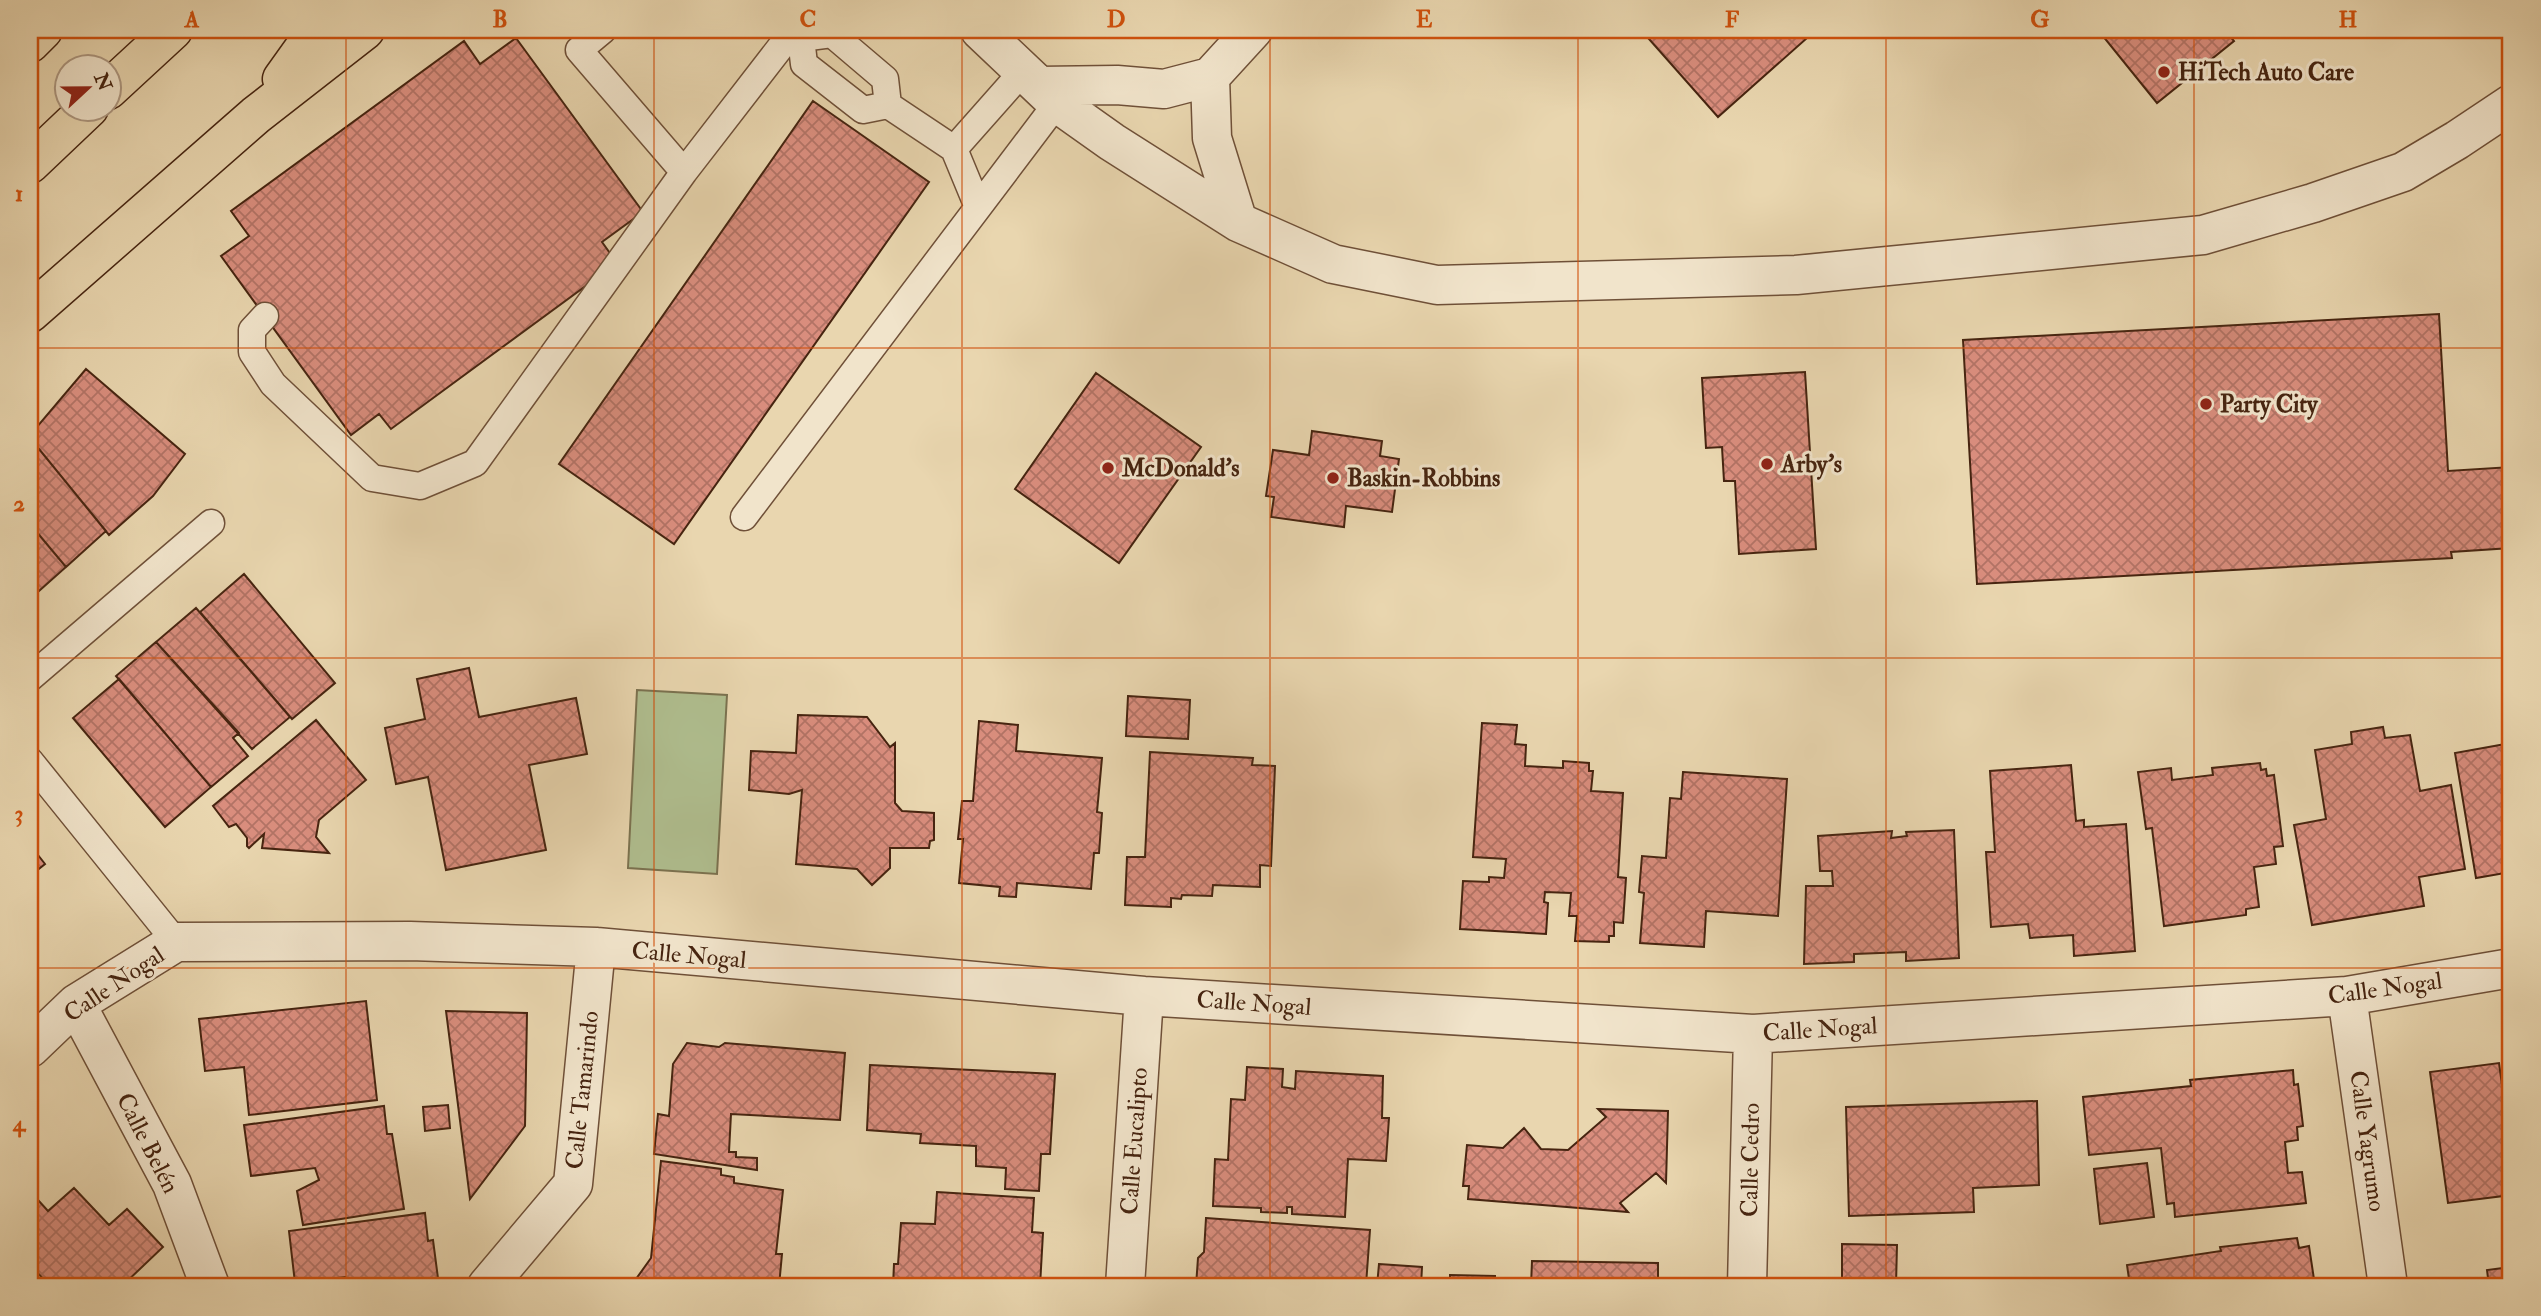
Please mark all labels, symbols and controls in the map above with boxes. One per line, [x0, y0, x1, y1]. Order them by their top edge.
text: A [184, 5, 200, 34]
text: B [492, 5, 508, 34]
text: C [800, 5, 816, 34]
text: D [1107, 5, 1125, 34]
text: E [1416, 5, 1433, 34]
text: F [1725, 5, 1740, 34]
text: G [2030, 5, 2050, 34]
text: H [2339, 5, 2358, 34]
north arrow [52, 52, 122, 122]
place label: HiTech Auto Care [2178, 57, 2354, 88]
marker: HiTech Auto Care [2156, 64, 2172, 80]
text: N [88, 69, 118, 95]
text: 1 [15, 179, 23, 208]
place label: Party City [2220, 389, 2319, 420]
marker: Party City [2198, 396, 2214, 412]
place label: Arby's [1780, 449, 1842, 480]
place label: McDonald's [1121, 453, 1240, 484]
marker: Arby's [1759, 456, 1775, 472]
marker: McDonald's [1100, 460, 1116, 476]
place label: Baskin-Robbins [1347, 463, 1500, 494]
marker: Baskin-Robbins [1325, 470, 1341, 486]
text: 2 [13, 489, 25, 518]
text: 3 [15, 799, 23, 828]
street label: Calle Nogal [630, 935, 748, 976]
street label: Calle Nogal [58, 939, 171, 1029]
street label: Calle Nogal [2326, 965, 2444, 1012]
street label: Calle Nogal [1196, 984, 1312, 1023]
street label: Calle Tamarindo [559, 1009, 606, 1171]
street label: Calle Nogal [1762, 1010, 1878, 1049]
street label: Calle Eucalipto [1114, 1066, 1155, 1216]
street label: Calle Yagrumo [2342, 1069, 2393, 1214]
street label: Calle Belén [109, 1088, 186, 1199]
street label: Calle Cedro [1734, 1103, 1767, 1218]
text: 4 [12, 1109, 27, 1138]

